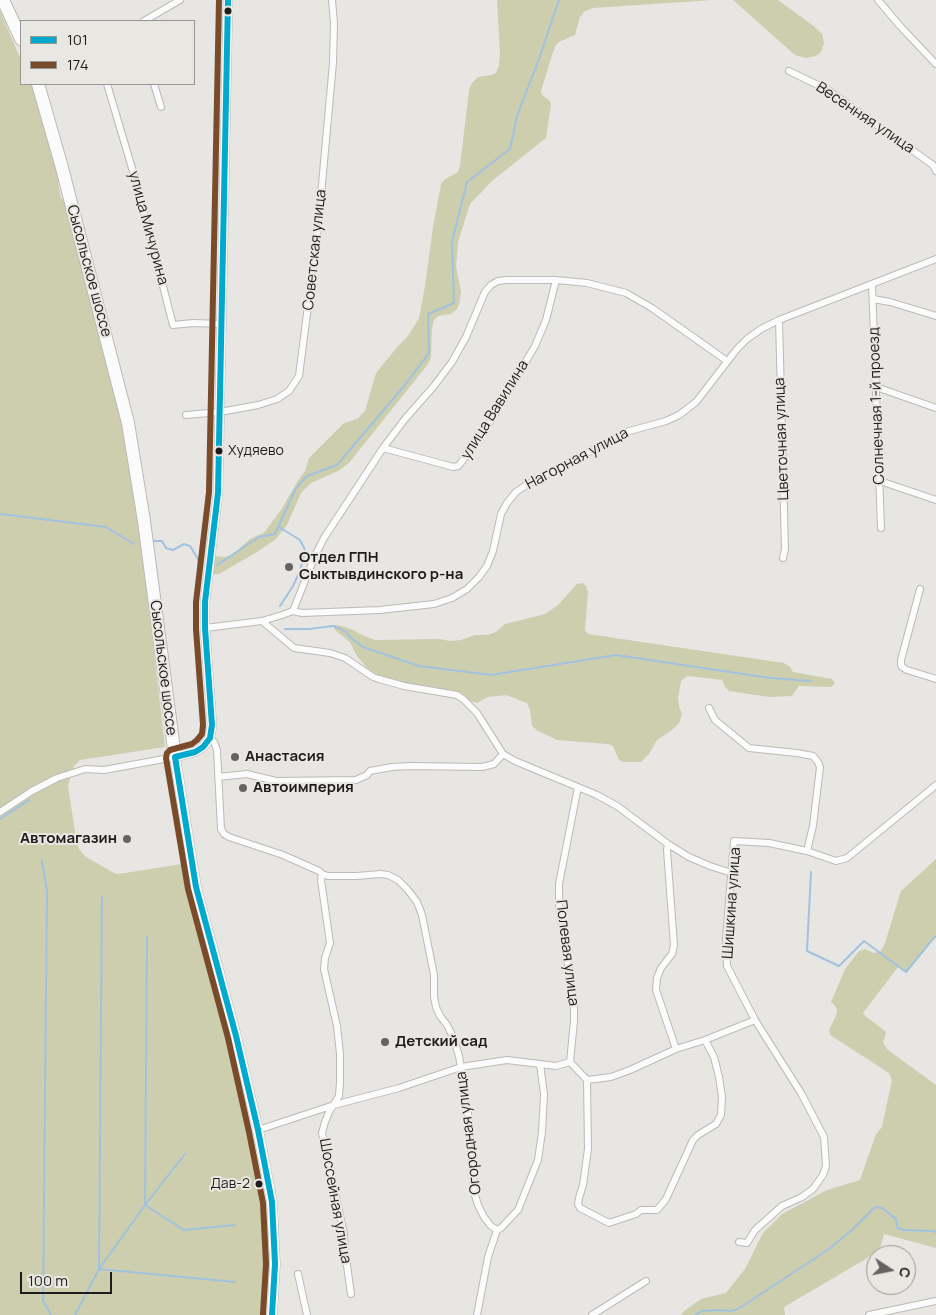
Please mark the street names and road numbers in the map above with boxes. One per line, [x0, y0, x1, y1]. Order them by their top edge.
street label: Весенняя улица [812, 78, 918, 158]
street label: улица Мичурина [124, 169, 172, 287]
street label: Советская улица [300, 189, 330, 311]
street label: Сысольское шоссе [63, 203, 115, 339]
street label: Солнечная 1-й проезд [865, 327, 889, 485]
street label: улица Вавилина [457, 357, 533, 463]
street label: Цветочная улица [771, 377, 793, 501]
street label: Нагорная улица [522, 424, 632, 494]
street label: Сысольское шоссе [146, 599, 180, 737]
street label: Шишкина улица [719, 846, 745, 960]
street label: Полевая улица [552, 899, 582, 1007]
street label: Огородная улица [453, 1070, 485, 1196]
street label: Шоссейная улица [315, 1137, 355, 1265]

